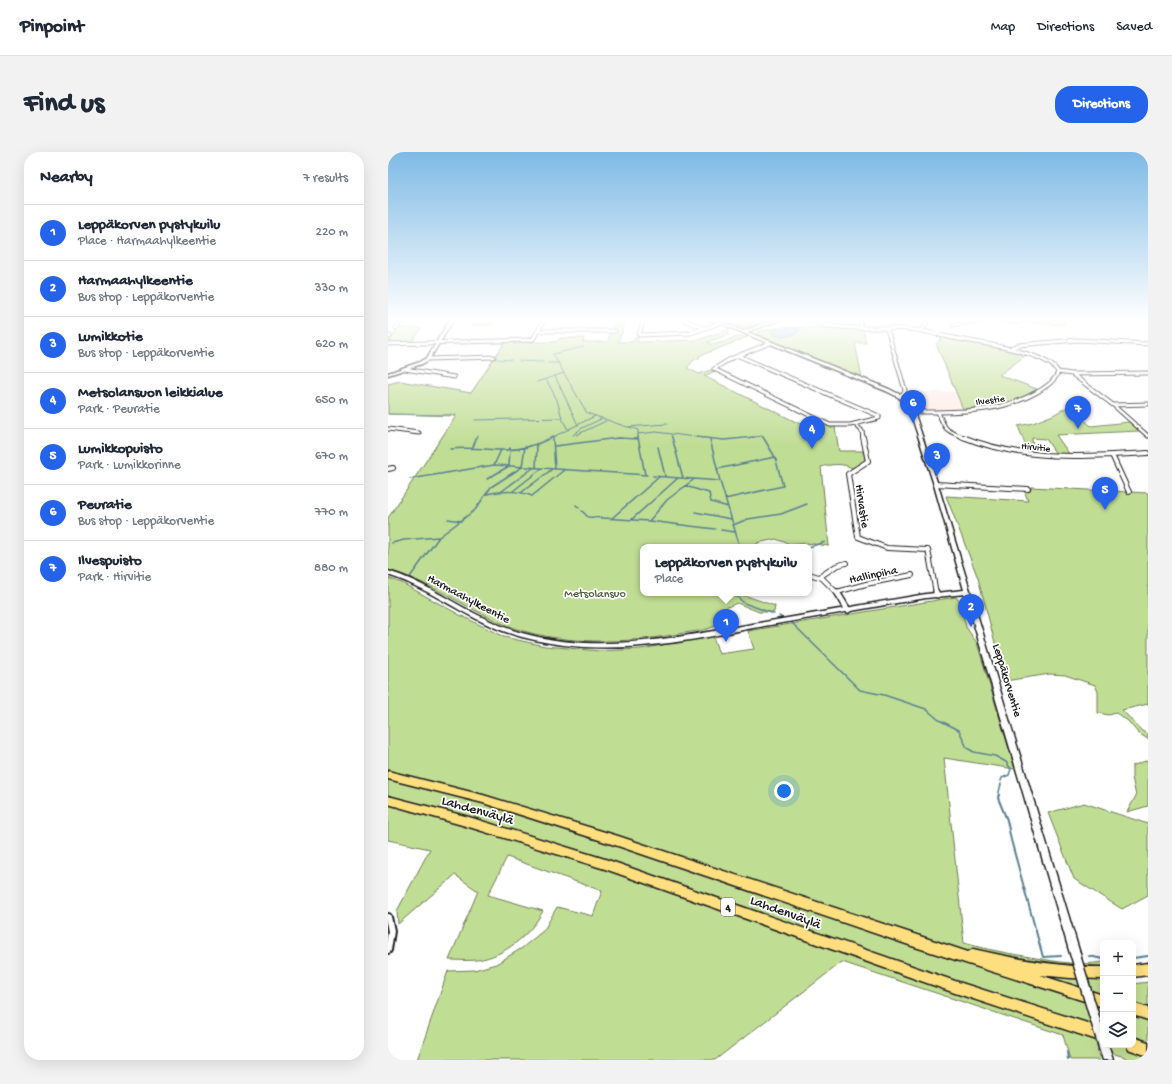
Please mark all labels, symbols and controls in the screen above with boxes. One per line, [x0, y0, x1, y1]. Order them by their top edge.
text: Pinpoint [20, 16, 84, 39]
text: Map [991, 19, 1015, 36]
text: Directions [1037, 19, 1094, 36]
text: Saved [1116, 19, 1152, 36]
button: Directions [1055, 86, 1148, 123]
text: Find us [24, 88, 104, 121]
text: Nearby [40, 168, 93, 188]
text: 7 results [303, 171, 348, 186]
text: Leppäkorven pystykuilu [78, 216, 220, 234]
text: 1 [50, 225, 56, 240]
text: 220 m [316, 225, 348, 240]
text: Place · Harmaahylkeentie [78, 234, 216, 249]
text: Harmaahylkeentie [78, 272, 193, 290]
text: 2 [50, 281, 56, 296]
text: 330 m [315, 281, 348, 296]
text: Bus stop · Leppäkorventie [78, 290, 214, 305]
text: Lumikkotie [78, 328, 143, 346]
text: 3 [50, 337, 56, 352]
text: 620 m [315, 337, 348, 352]
text: Bus stop · Leppäkorventie [78, 346, 214, 361]
text: Metsolansuon leikkialue [78, 384, 223, 402]
pin: 6 [900, 390, 926, 423]
text: 4 [50, 393, 56, 408]
text: 650 m [315, 393, 348, 408]
street label: Ilvestie [975, 393, 1006, 409]
pin: 7 [1065, 396, 1091, 429]
text: Park · Peuratie [78, 402, 160, 417]
pin: 4 [799, 416, 825, 449]
text: Lumikkopuisto [78, 440, 163, 458]
street label: Hirvitie [1021, 440, 1052, 456]
pin: 3 [924, 443, 950, 476]
text: 5 [50, 449, 56, 464]
text: 670 m [315, 449, 348, 464]
text: Park · Lumikkorinne [78, 458, 181, 473]
pin: 5 [1092, 477, 1118, 510]
street label: Hirvastie [851, 484, 871, 530]
text: Peuratie [78, 496, 132, 514]
text: 6 [50, 505, 56, 520]
text: 770 m [315, 505, 348, 520]
text: Bus stop · Leppäkorventie [78, 514, 214, 529]
popup [640, 544, 812, 596]
text: Ilvespuisto [78, 552, 142, 570]
text: Leppäkorven pystykuilu [655, 554, 797, 572]
text: 7 [50, 561, 56, 576]
text: 880 m [314, 561, 348, 576]
street label: Hallinpiha [848, 564, 899, 588]
text: Park · Hirvitie [78, 570, 151, 585]
street label: Harmaahylkeentie [424, 572, 513, 628]
text: Place [655, 572, 683, 587]
park label: Metsolansuo [564, 588, 626, 602]
pin: 2 [958, 594, 984, 627]
pin: 1 [713, 609, 739, 642]
street label: Leppäkorventie [988, 642, 1024, 720]
your location [774, 781, 794, 801]
street label: Lahdenväylä [439, 793, 516, 830]
street label: Lahdenväylä [747, 893, 824, 934]
road number: 4 [721, 898, 735, 916]
map controls [1100, 940, 1136, 1048]
button: + [1100, 940, 1136, 976]
button: − [1100, 976, 1136, 1012]
button: layers [1100, 1012, 1136, 1048]

